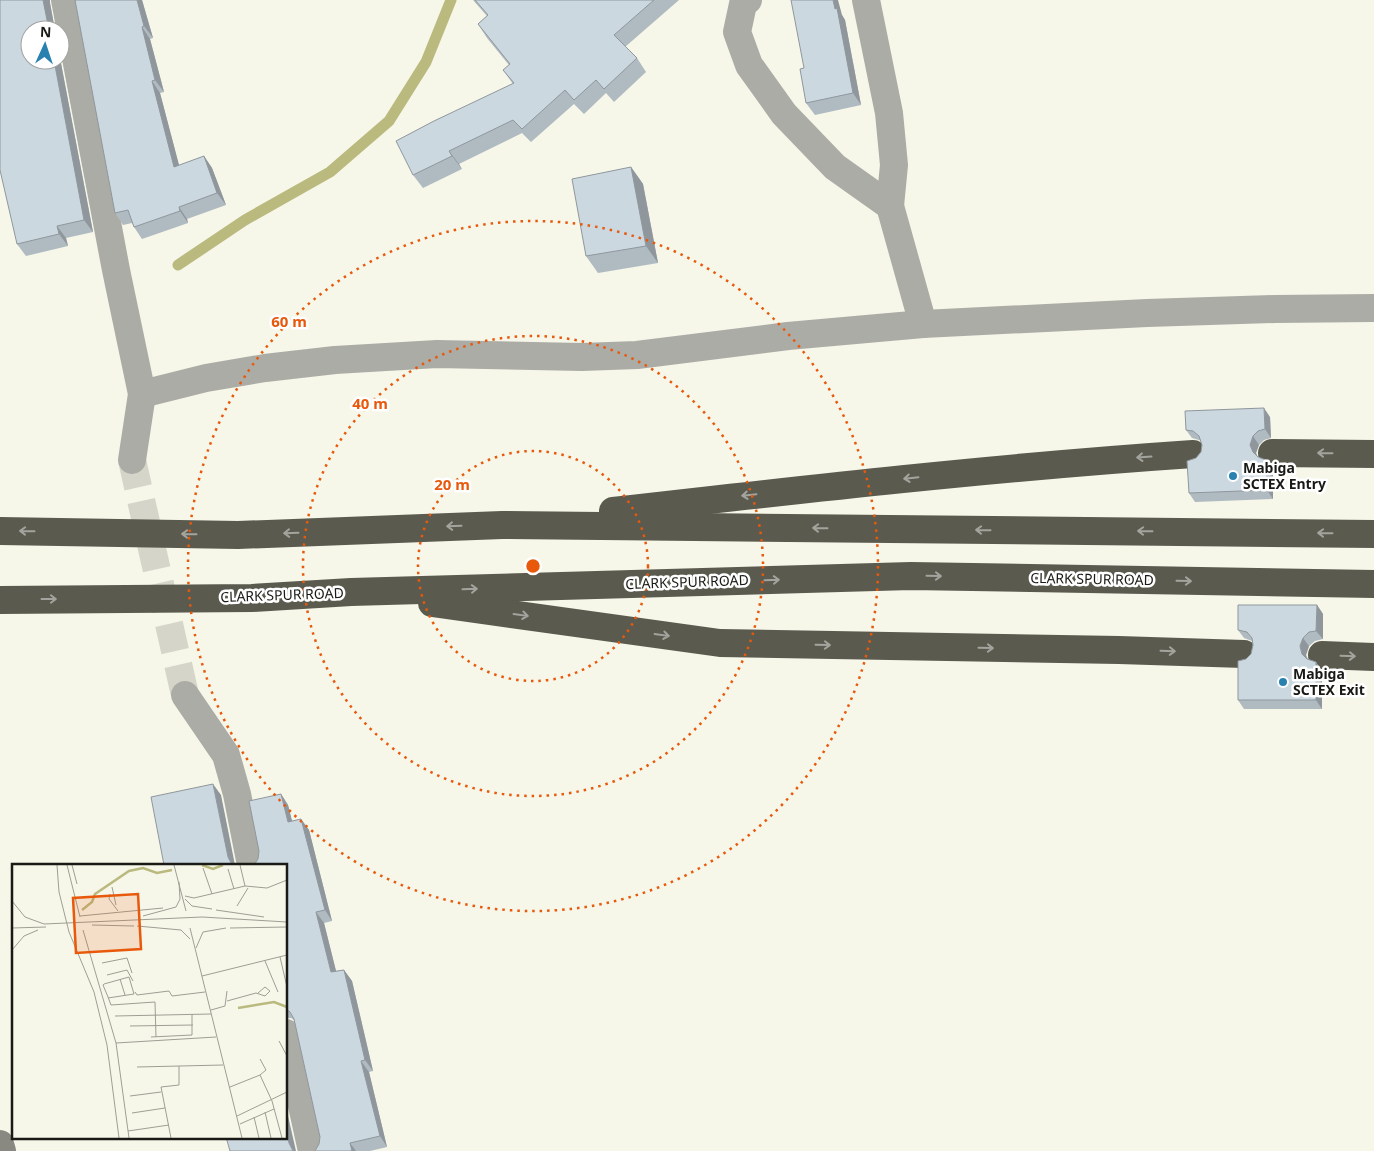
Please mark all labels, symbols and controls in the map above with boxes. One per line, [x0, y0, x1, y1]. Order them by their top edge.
north arrow [20, 20, 70, 70]
text: N [40, 22, 52, 41]
text: 60 m [271, 311, 307, 331]
text: 40 m [352, 393, 388, 413]
one-way arrow [1318, 448, 1334, 458]
one-way arrow [1137, 452, 1153, 462]
place label: Mabiga SCTEX Entry [1243, 458, 1326, 493]
marker: Mabiga SCTEX Entry [1227, 470, 1239, 482]
one-way arrow [903, 473, 919, 483]
text: 20 m [434, 474, 470, 494]
one-way arrow [741, 490, 757, 500]
one-way arrow [446, 522, 462, 531]
one-way arrow [813, 523, 829, 533]
one-way arrow [975, 525, 992, 535]
one-way arrow [19, 526, 36, 536]
one-way arrow [1138, 527, 1154, 536]
one-way arrow [283, 528, 299, 537]
one-way arrow [182, 529, 198, 539]
one-way arrow [1318, 529, 1334, 538]
centre of rings [524, 557, 542, 575]
street label: CLARK SPUR ROAD [1030, 568, 1154, 589]
street label: CLARK SPUR ROAD [625, 570, 749, 593]
one-way arrow [926, 571, 942, 581]
one-way arrow [764, 575, 780, 585]
one-way arrow [1176, 576, 1192, 586]
street label: CLARK SPUR ROAD [220, 583, 344, 606]
one-way arrow [461, 584, 477, 594]
one-way arrow [40, 594, 56, 604]
one-way arrow [512, 611, 528, 621]
one-way arrow [653, 630, 669, 640]
one-way arrow [815, 640, 831, 650]
one-way arrow [978, 643, 994, 652]
one-way arrow [1159, 647, 1175, 656]
one-way arrow [1340, 651, 1356, 661]
place label: Mabiga SCTEX Exit [1293, 664, 1365, 699]
marker: Mabiga SCTEX Exit [1277, 676, 1289, 688]
inset map [12, 864, 288, 1138]

